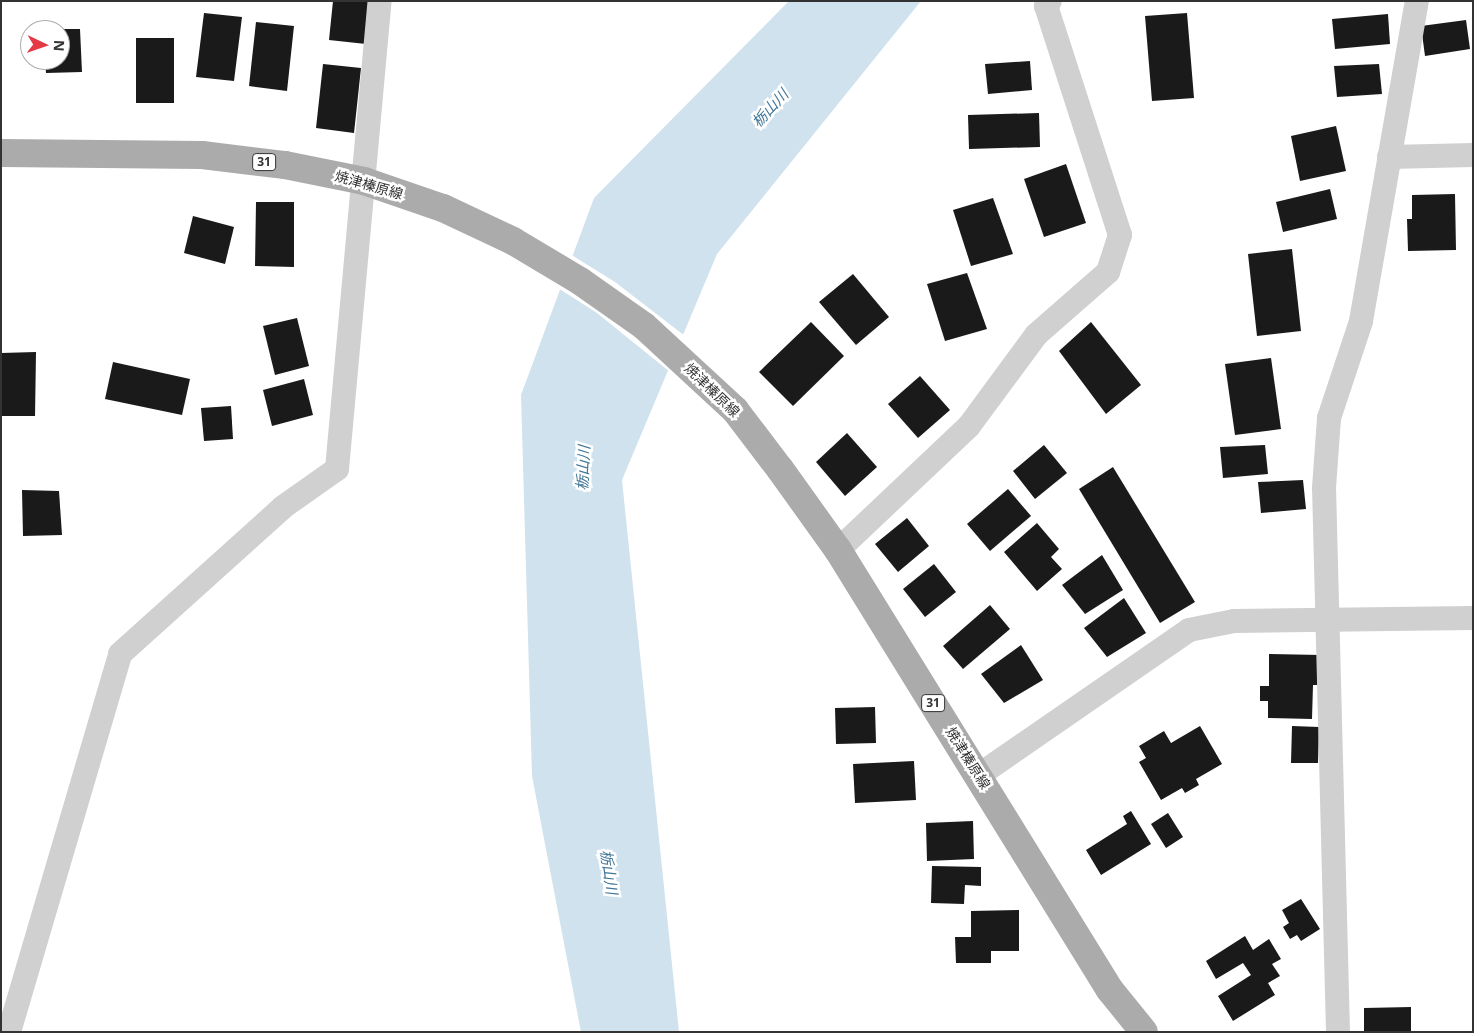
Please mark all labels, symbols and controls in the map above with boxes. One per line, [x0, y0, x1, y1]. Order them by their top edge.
north arrow [20, 20, 70, 70]
text: N [50, 40, 69, 52]
water label: 栃山川 [748, 85, 792, 131]
road number: 31 [252, 152, 276, 172]
street label: 焼津榛原線 [333, 167, 405, 203]
street label: 焼津榛原線 [681, 360, 743, 420]
water label: 栃山川 [573, 445, 593, 491]
road number: 31 [920, 694, 946, 712]
street label: 焼津榛原線 [942, 724, 994, 792]
water label: 栃山川 [597, 848, 621, 896]

